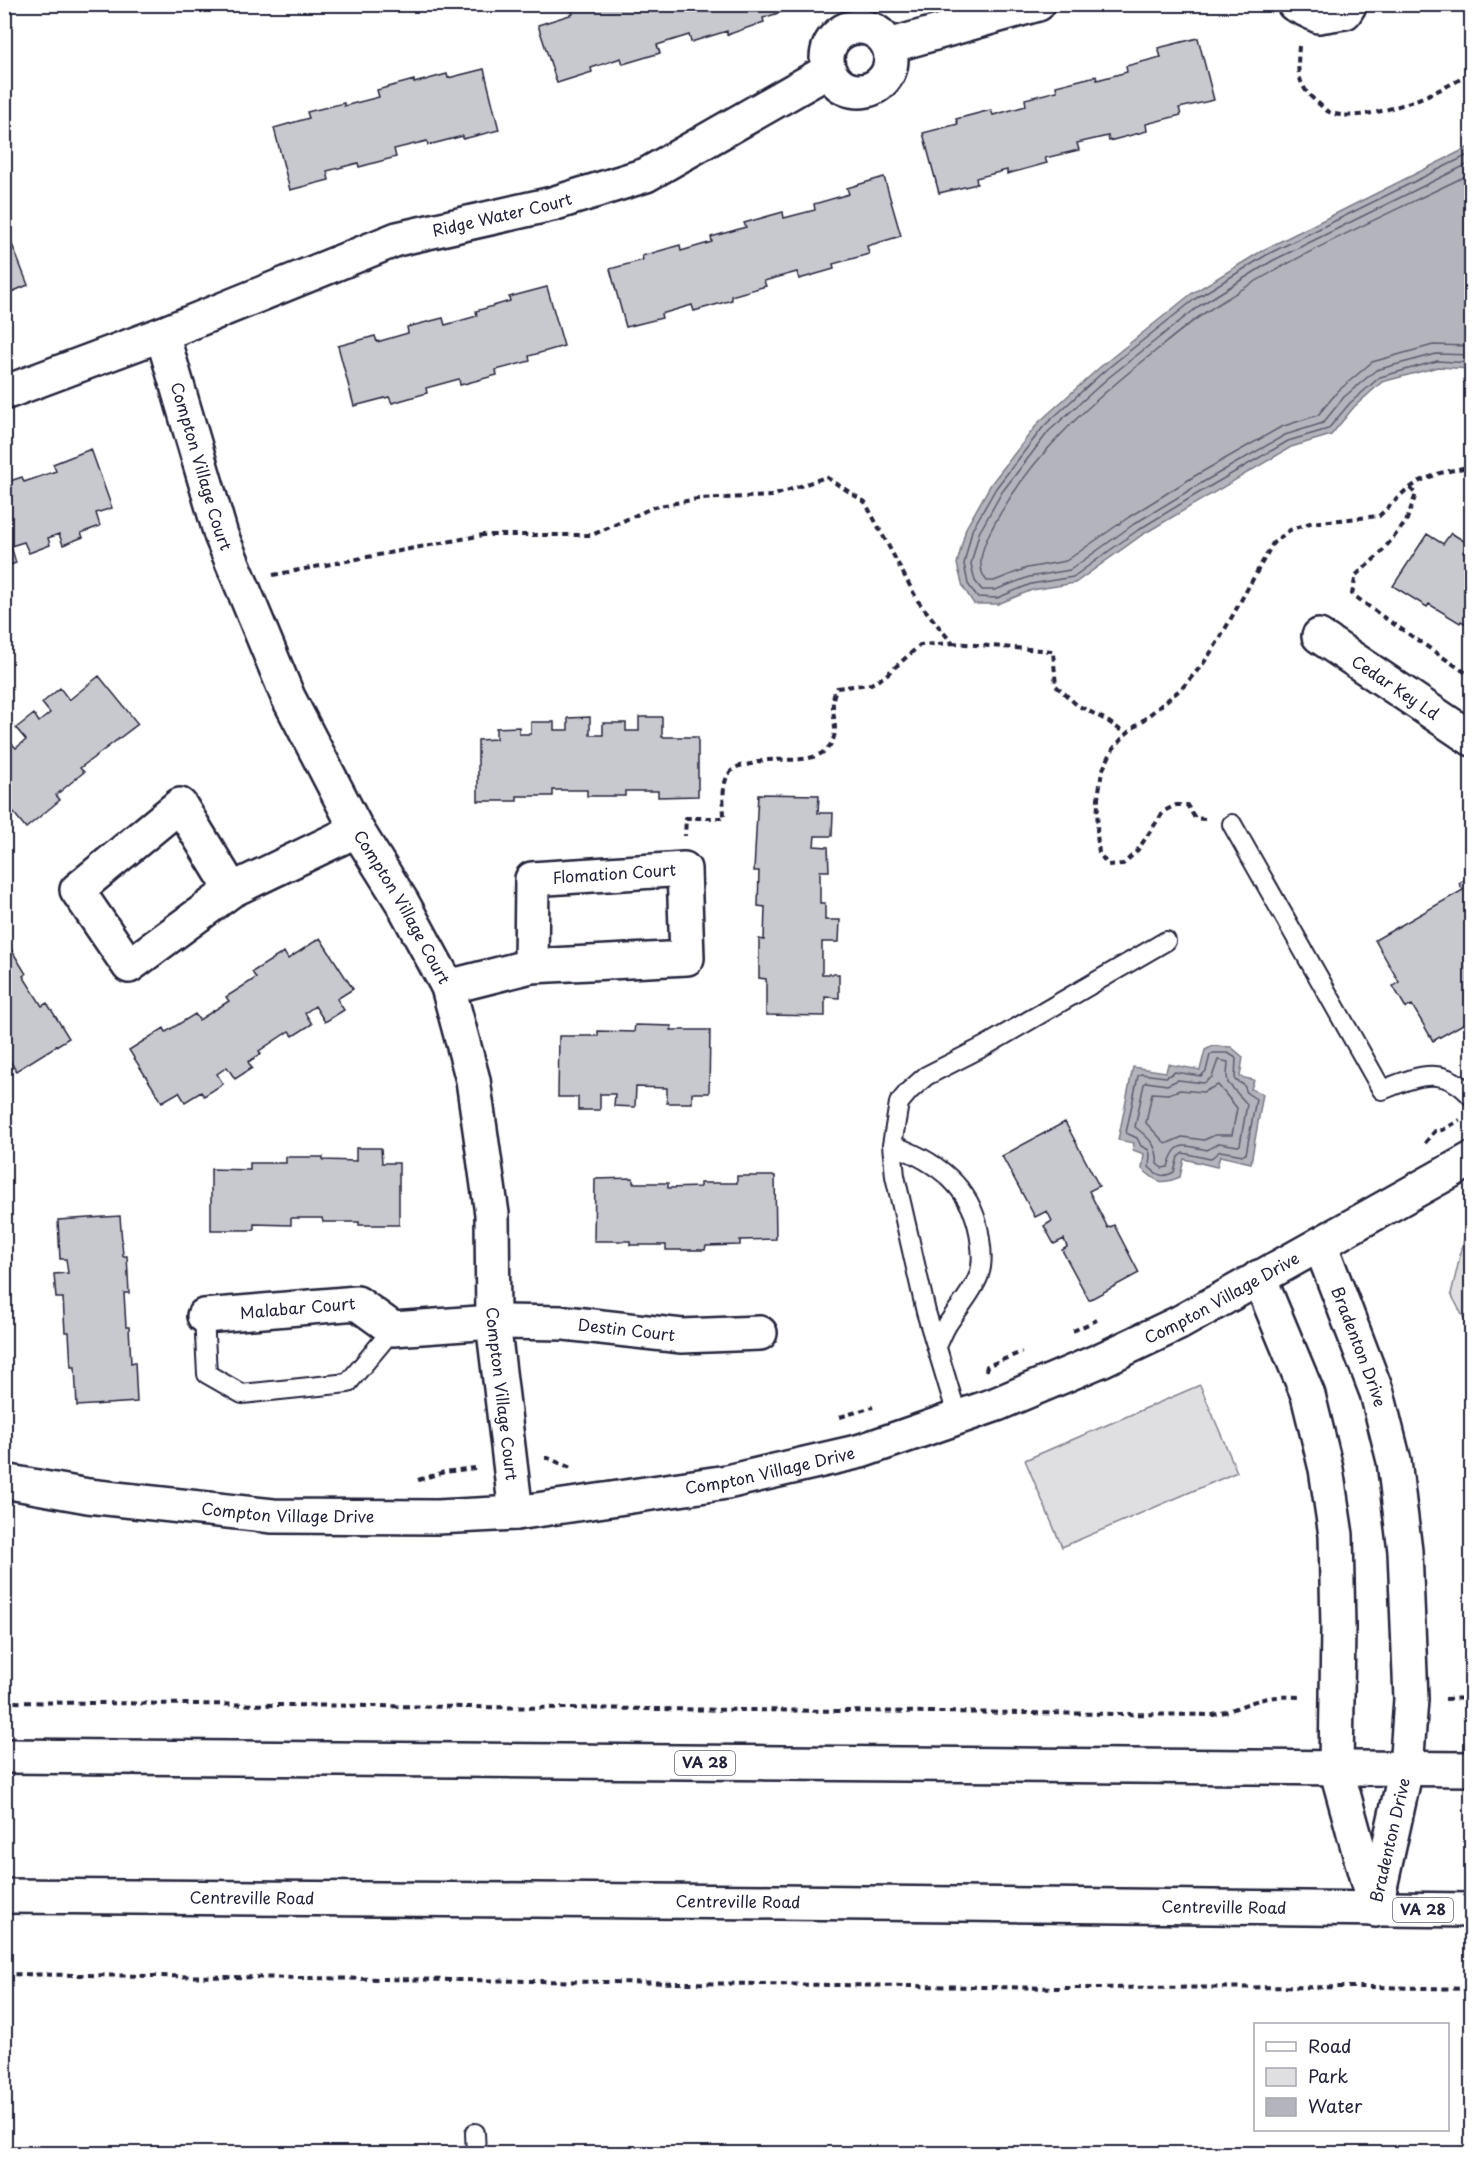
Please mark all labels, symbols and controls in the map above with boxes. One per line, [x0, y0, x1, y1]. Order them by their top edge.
street label: Ridge Water Court [430, 185, 575, 242]
street label: Compton Village Court [166, 379, 239, 554]
street label: Cedar Key Ld [1347, 648, 1445, 725]
street label: Compton Village Court [349, 825, 457, 988]
street label: Flomation Court [552, 857, 677, 889]
street label: Compton Village Drive [1140, 1245, 1303, 1349]
street label: Bradenton Drive [1326, 1283, 1393, 1409]
street label: Malabar Court [239, 1290, 357, 1324]
street label: Compton Village Court [482, 1307, 525, 1482]
street label: Destin Court [577, 1312, 677, 1346]
street label: Compton Village Drive [683, 1440, 857, 1499]
street label: Compton Village Drive [200, 1495, 374, 1528]
road number: VA 28 [675, 1751, 735, 1775]
street label: Bradenton Drive [1363, 1775, 1415, 1904]
street label: Centreville Road [189, 1884, 315, 1909]
street label: Centreville Road [675, 1888, 801, 1913]
street label: Centreville Road [1161, 1893, 1287, 1919]
road number: VA 28 [1393, 1898, 1453, 1922]
legend [1254, 2023, 1449, 2131]
text: Road [1308, 2032, 1352, 2059]
text: Park [1308, 2062, 1348, 2089]
text: Water [1308, 2092, 1363, 2119]

